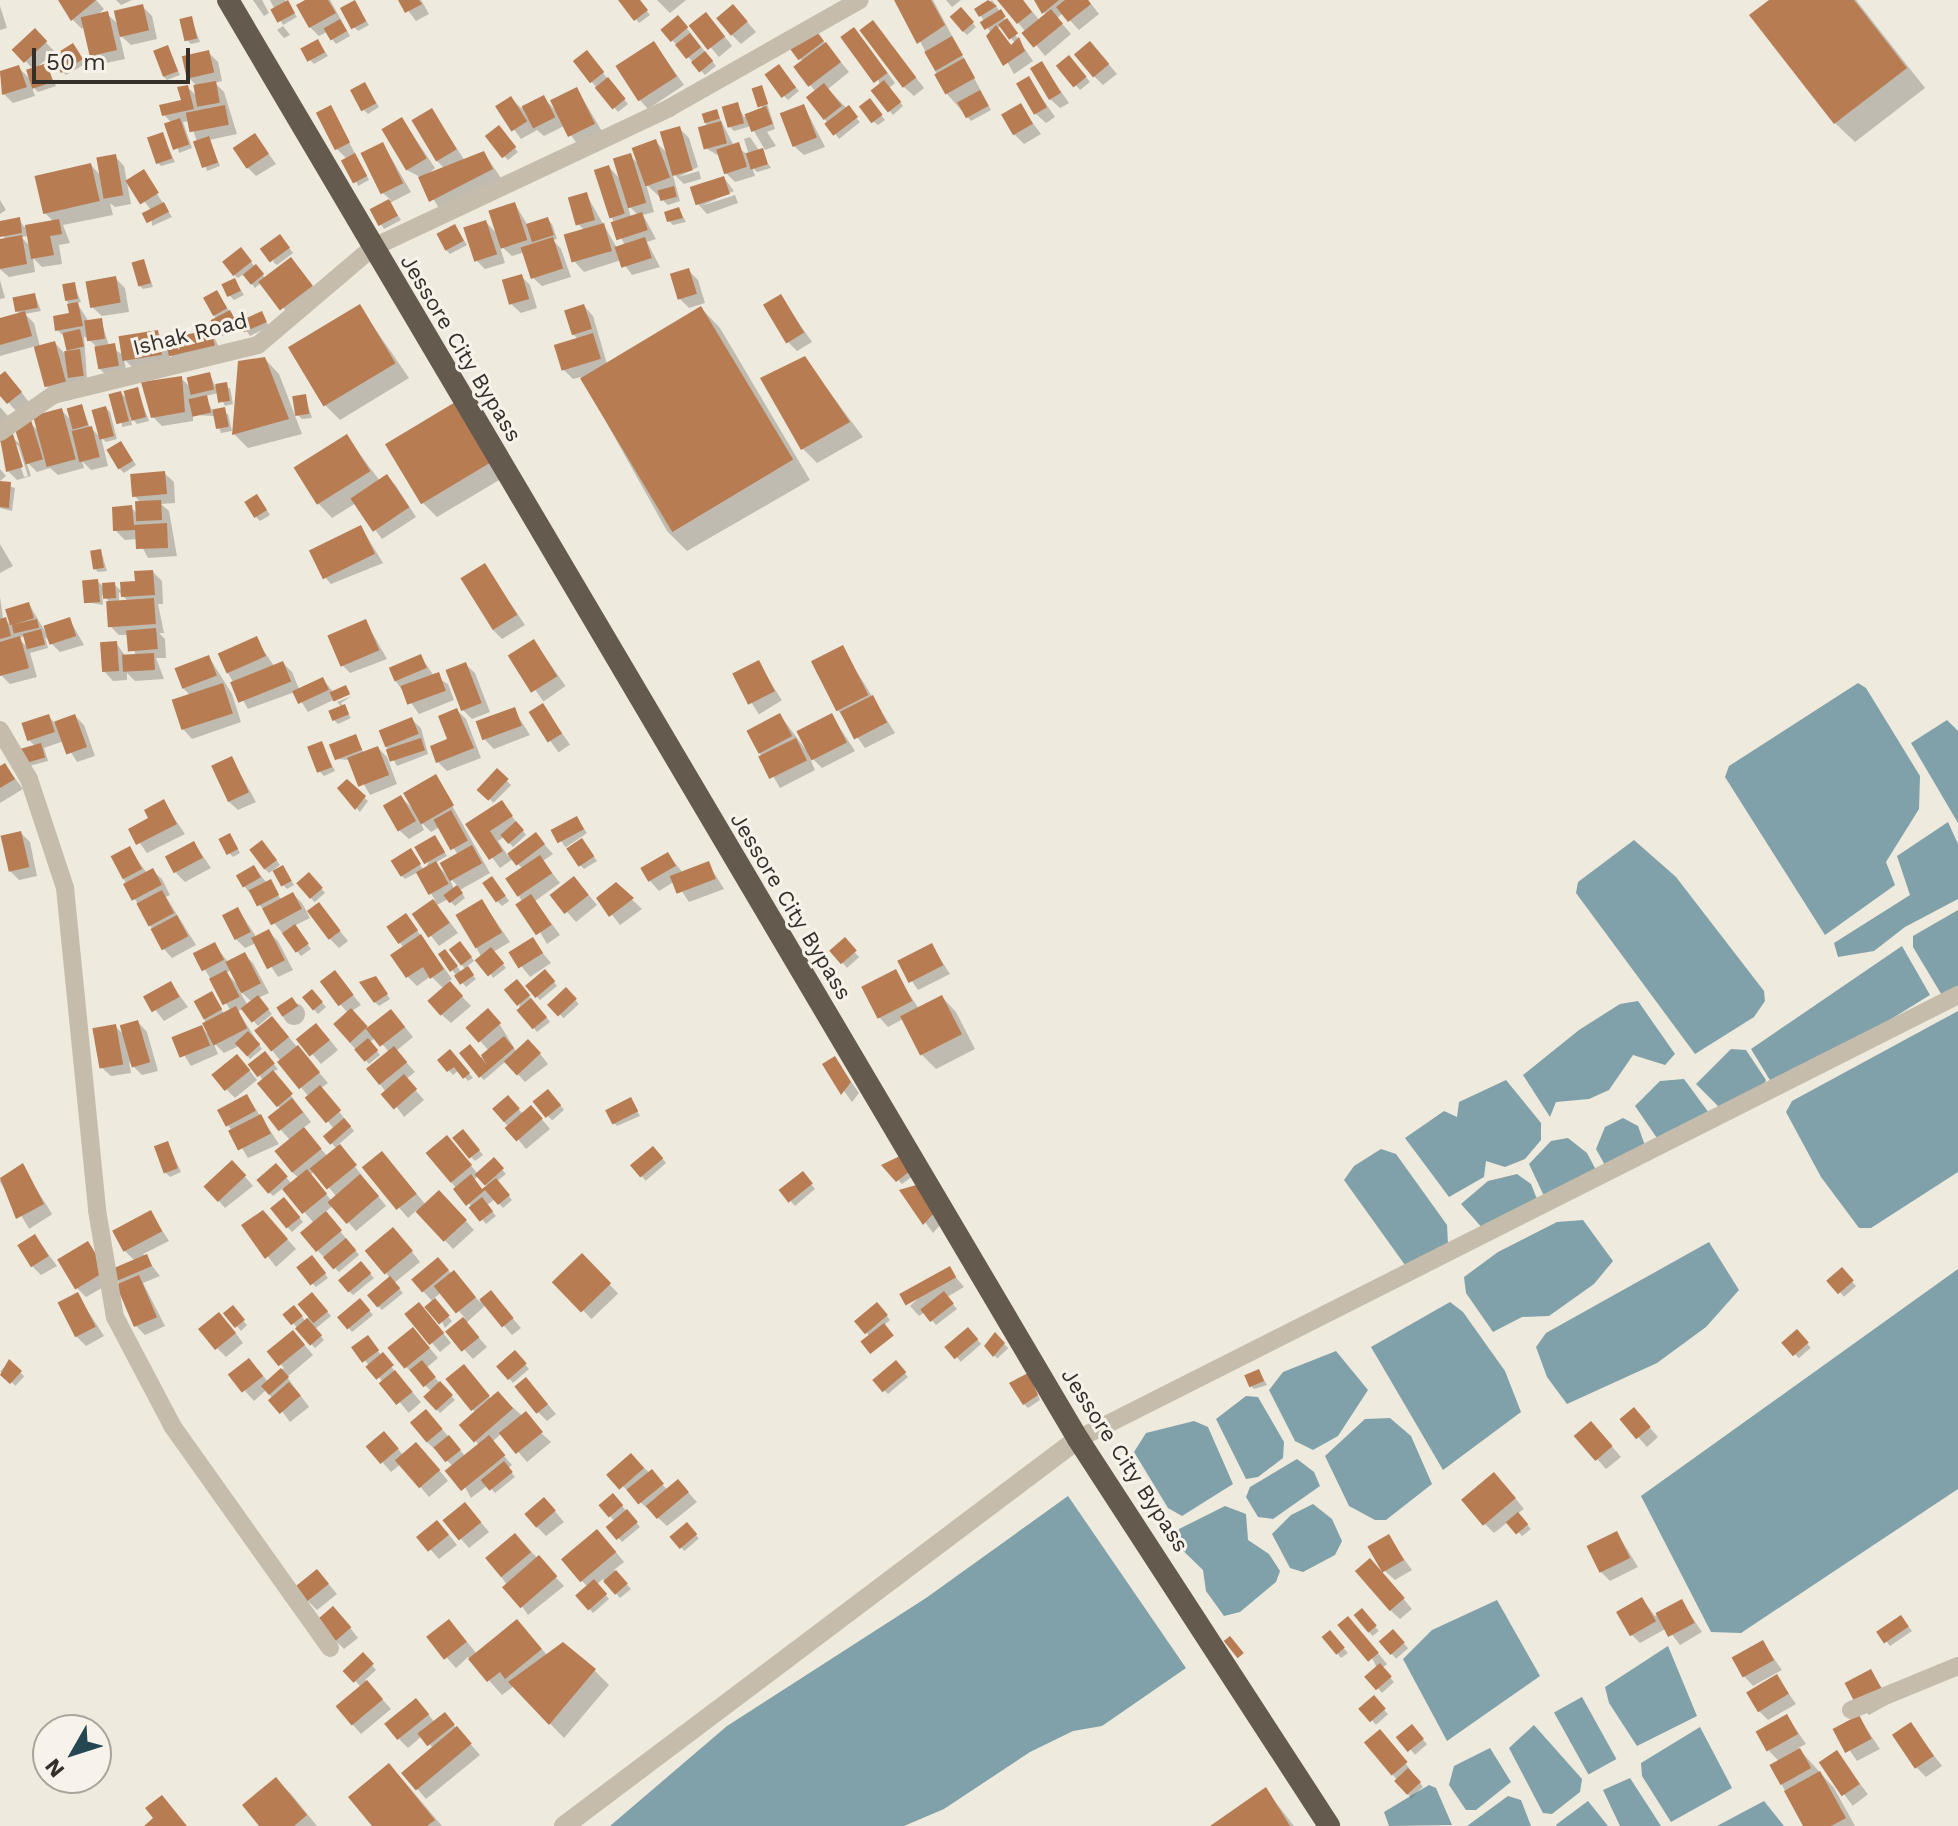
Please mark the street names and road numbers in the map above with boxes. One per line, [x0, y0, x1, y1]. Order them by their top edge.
street label: Jessore City Bypass [394, 249, 528, 447]
street label: Ishak Road [130, 307, 250, 361]
street label: Jessore City Bypass [724, 807, 858, 1005]
street label: Jessore City Bypass [1056, 1363, 1194, 1557]

